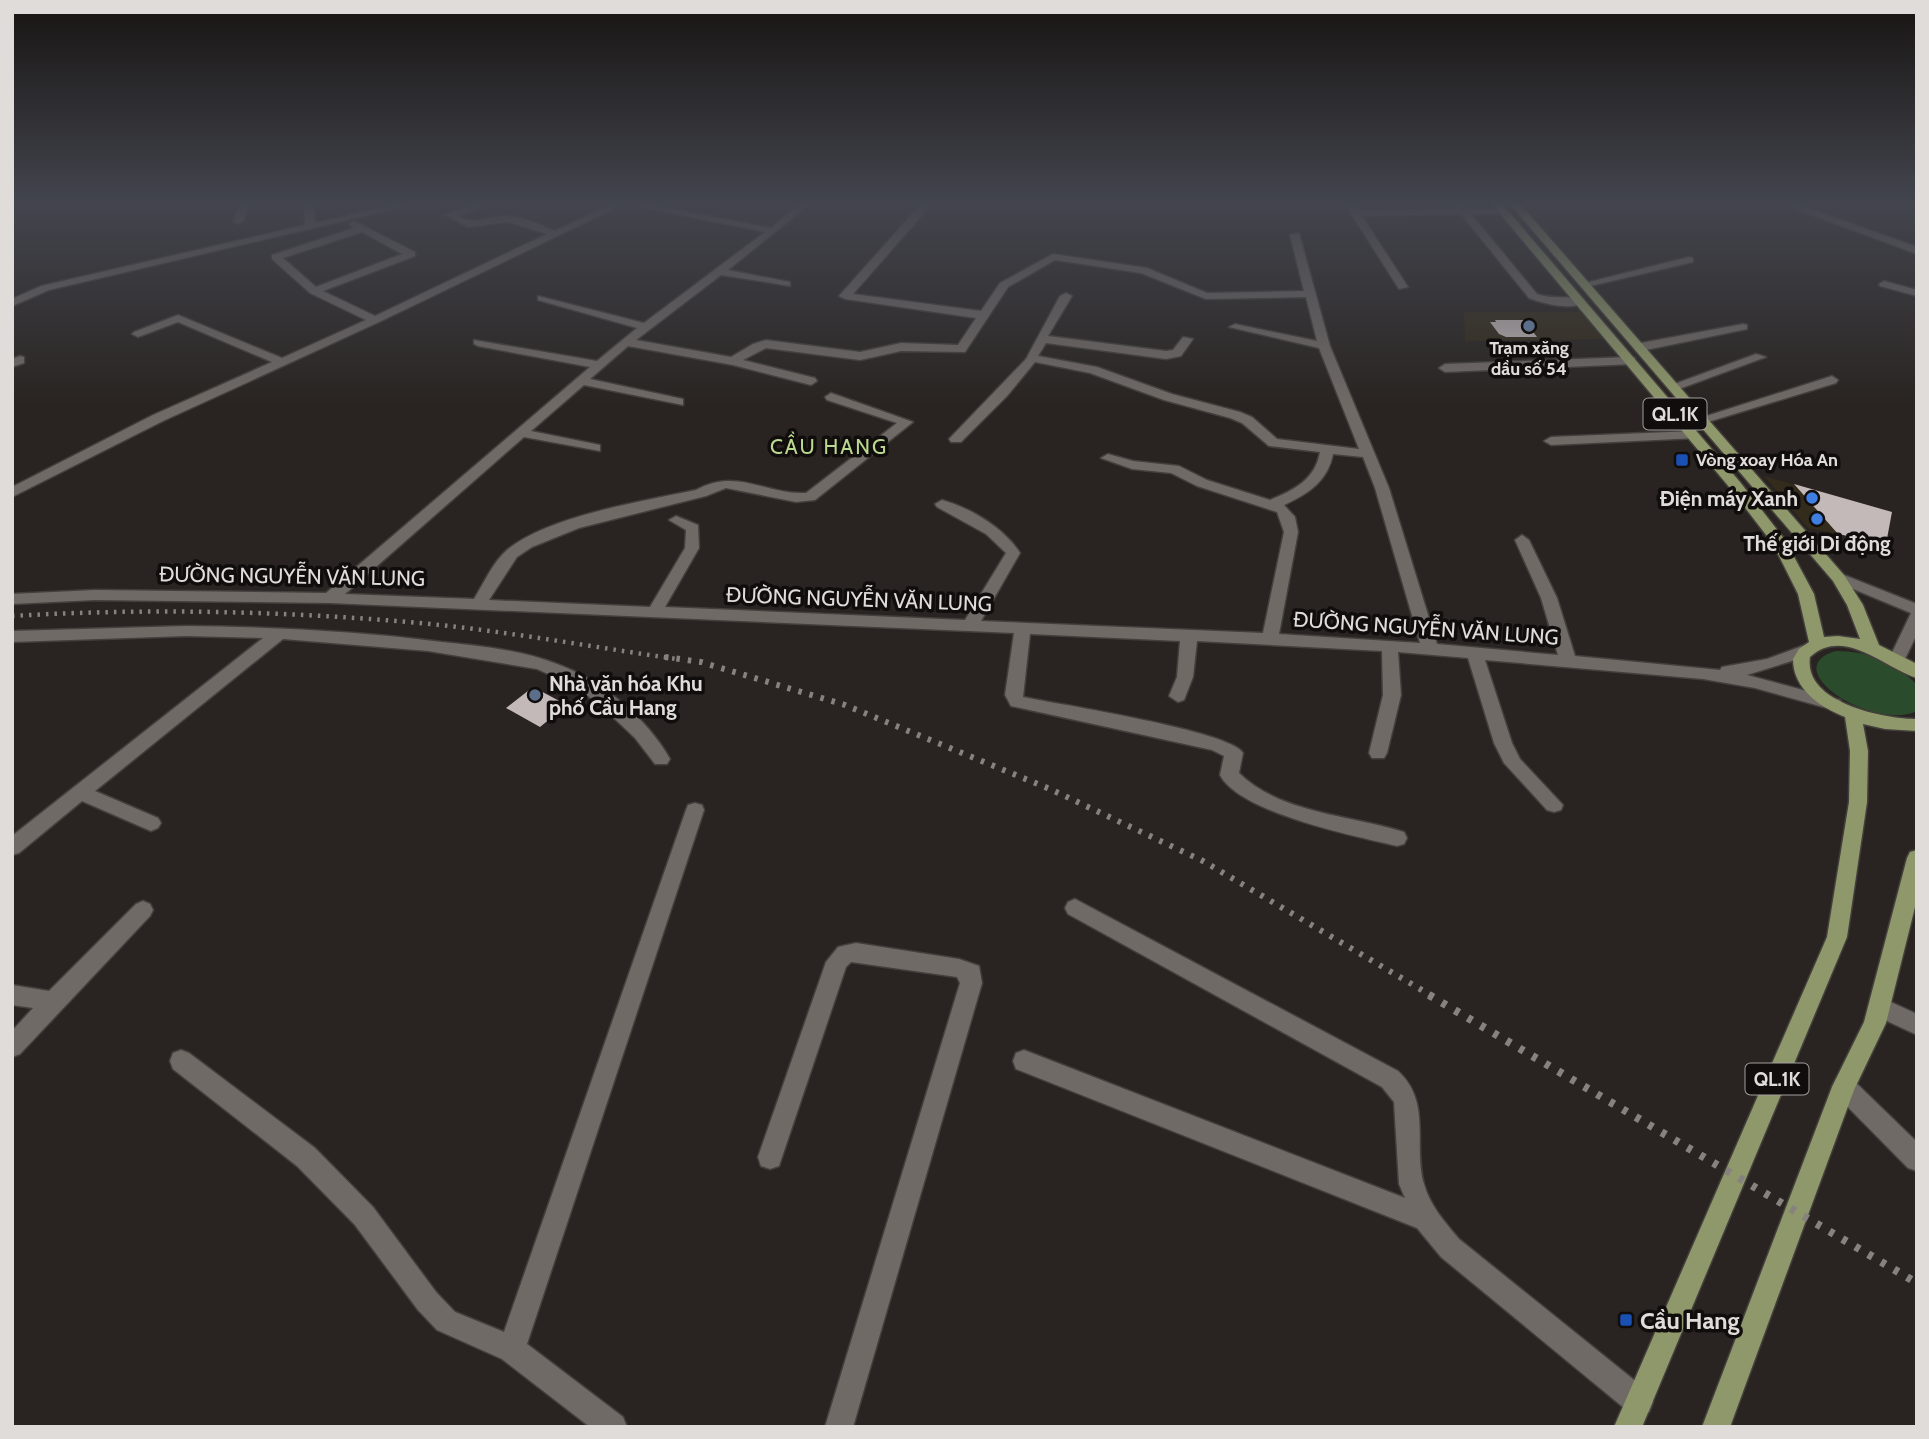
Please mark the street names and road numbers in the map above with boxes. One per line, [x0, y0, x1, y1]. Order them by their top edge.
road number: QL.1K [1644, 398, 1706, 430]
street label: ĐƯỜNG NGUYỄN VĂN LUNG [159, 557, 425, 591]
street label: ĐƯỜNG NGUYỄN VĂN LUNG [726, 578, 992, 616]
street label: ĐƯỜNG NGUYỄN VĂN LUNG [1292, 602, 1560, 650]
road number: QL.1K [1746, 1064, 1809, 1094]

